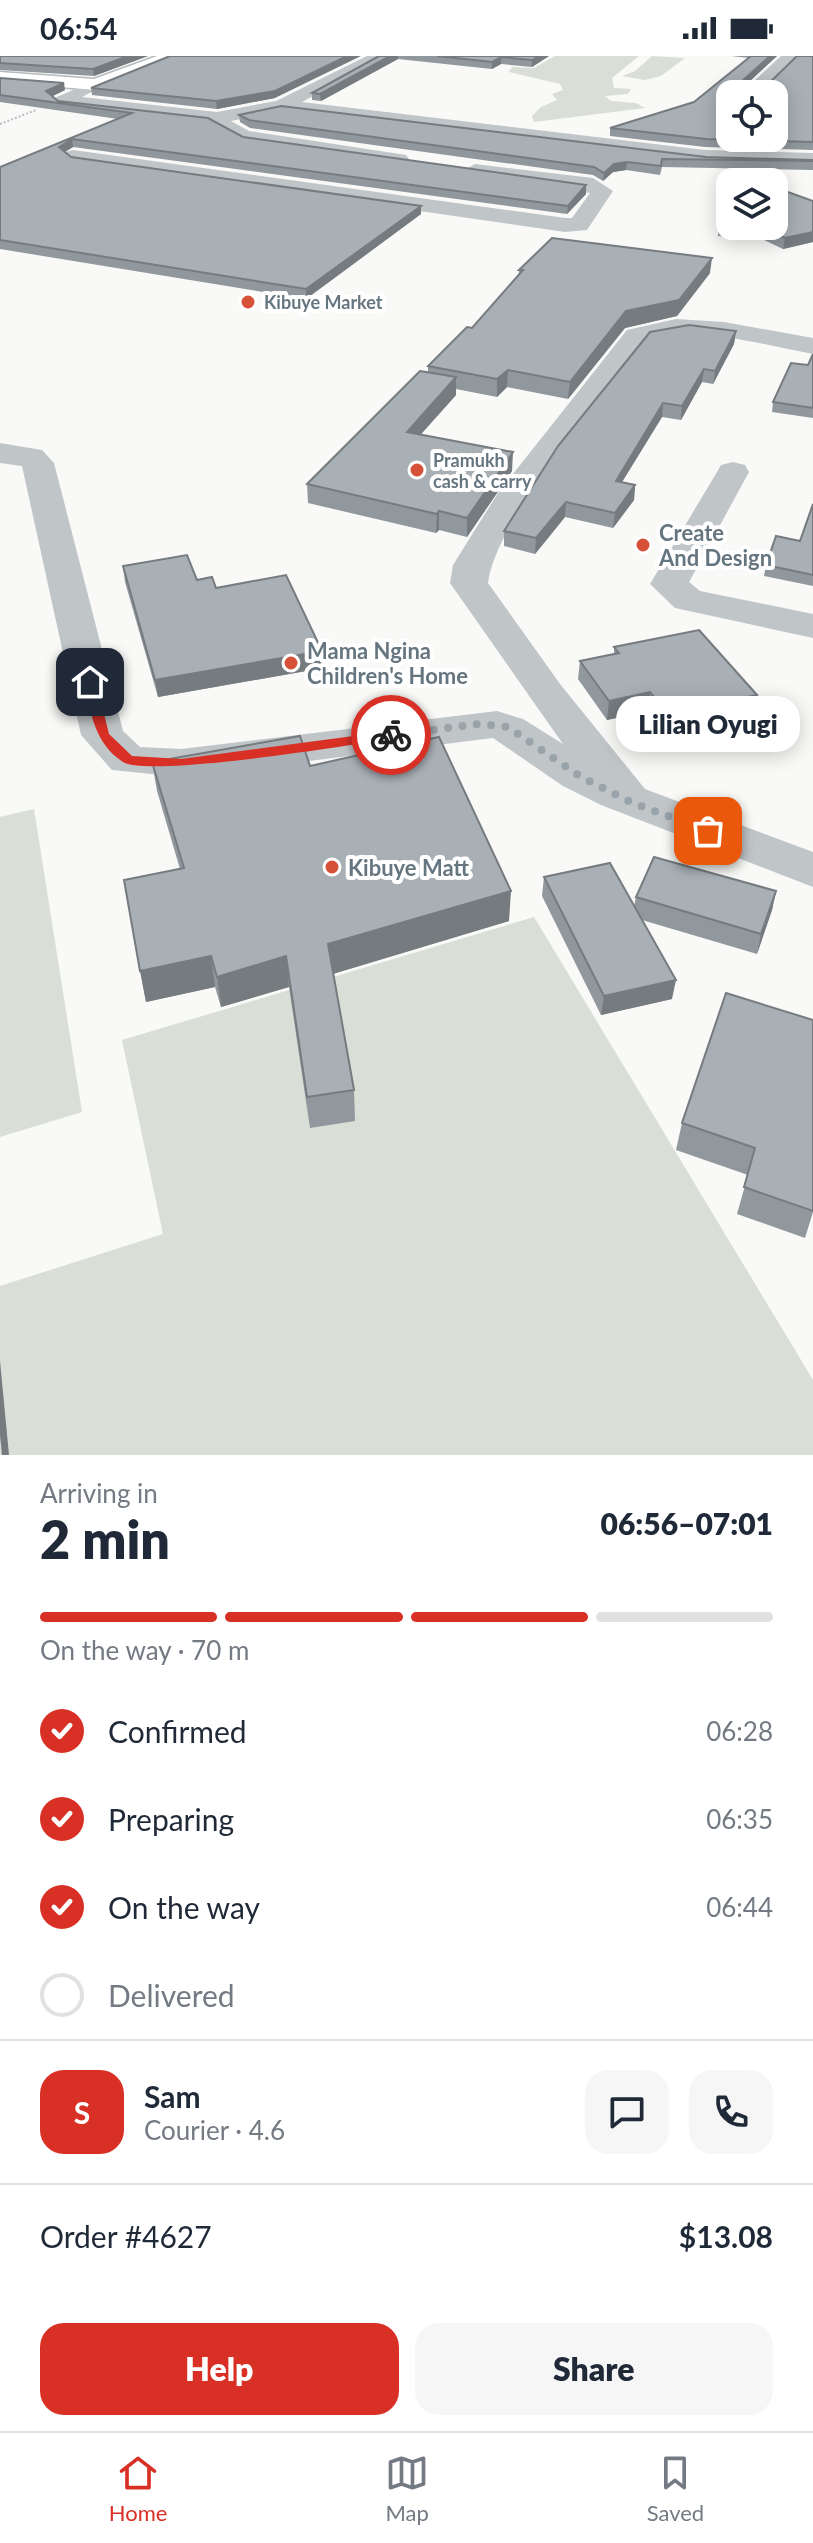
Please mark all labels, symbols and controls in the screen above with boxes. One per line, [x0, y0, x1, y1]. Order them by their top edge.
text: 06:54 [40, 10, 117, 46]
map controls [716, 80, 788, 240]
button: locate [716, 80, 788, 152]
button: layers [716, 168, 788, 240]
place label: Kibuye Market [264, 291, 383, 313]
marker: Kibuye Market [239, 293, 257, 311]
place label: Pramukh cash & carry [433, 449, 532, 492]
marker: Pramukh cash & carry [408, 461, 426, 479]
place label: Create And Design [658, 519, 772, 571]
marker: Create And Design [634, 536, 652, 554]
place label: Mama Ngina Children's Home [307, 637, 468, 689]
pin [56, 648, 124, 716]
marker: Mama Ngina Children's Home [282, 654, 300, 672]
icon: home [68, 660, 112, 704]
courier [351, 695, 431, 775]
callout: Lilian Oyugi [616, 695, 800, 751]
text: Lilian Oyugi [638, 708, 778, 740]
icon: bike [369, 713, 413, 757]
pin [674, 797, 742, 865]
icon: bag [686, 809, 730, 853]
place label: Kibuye Matt [348, 854, 469, 881]
marker: Kibuye Matt [323, 858, 341, 876]
text: Arriving in [40, 1477, 158, 1509]
text: 06:56–07:01 [600, 1505, 773, 1541]
text: 2 min [40, 1508, 170, 1570]
text: On the way · 70 m [40, 1634, 249, 1666]
icon: check [40, 1709, 84, 1753]
text: Confirmed [108, 1713, 247, 1749]
text: 06:28 [706, 1715, 773, 1747]
icon: check [40, 1797, 84, 1841]
text: Preparing [108, 1801, 234, 1837]
text: 06:35 [706, 1803, 773, 1835]
icon: check [40, 1885, 84, 1929]
text: On the way [108, 1889, 260, 1925]
text: 06:44 [706, 1891, 773, 1923]
text: Delivered [108, 1977, 235, 2013]
button: chat [585, 2070, 669, 2154]
button: phone [689, 2070, 773, 2154]
text: Sam [144, 2078, 201, 2114]
text: S [74, 2094, 90, 2130]
text: Courier · 4.6 [144, 2114, 285, 2146]
text: Order #4627 [40, 2218, 212, 2254]
text: $13.08 [679, 2218, 773, 2254]
button: Help [40, 2323, 399, 2415]
button: Share [415, 2323, 773, 2415]
tab: Home [109, 2451, 167, 2526]
tab: Map [385, 2451, 429, 2526]
tab: Saved [647, 2451, 704, 2526]

